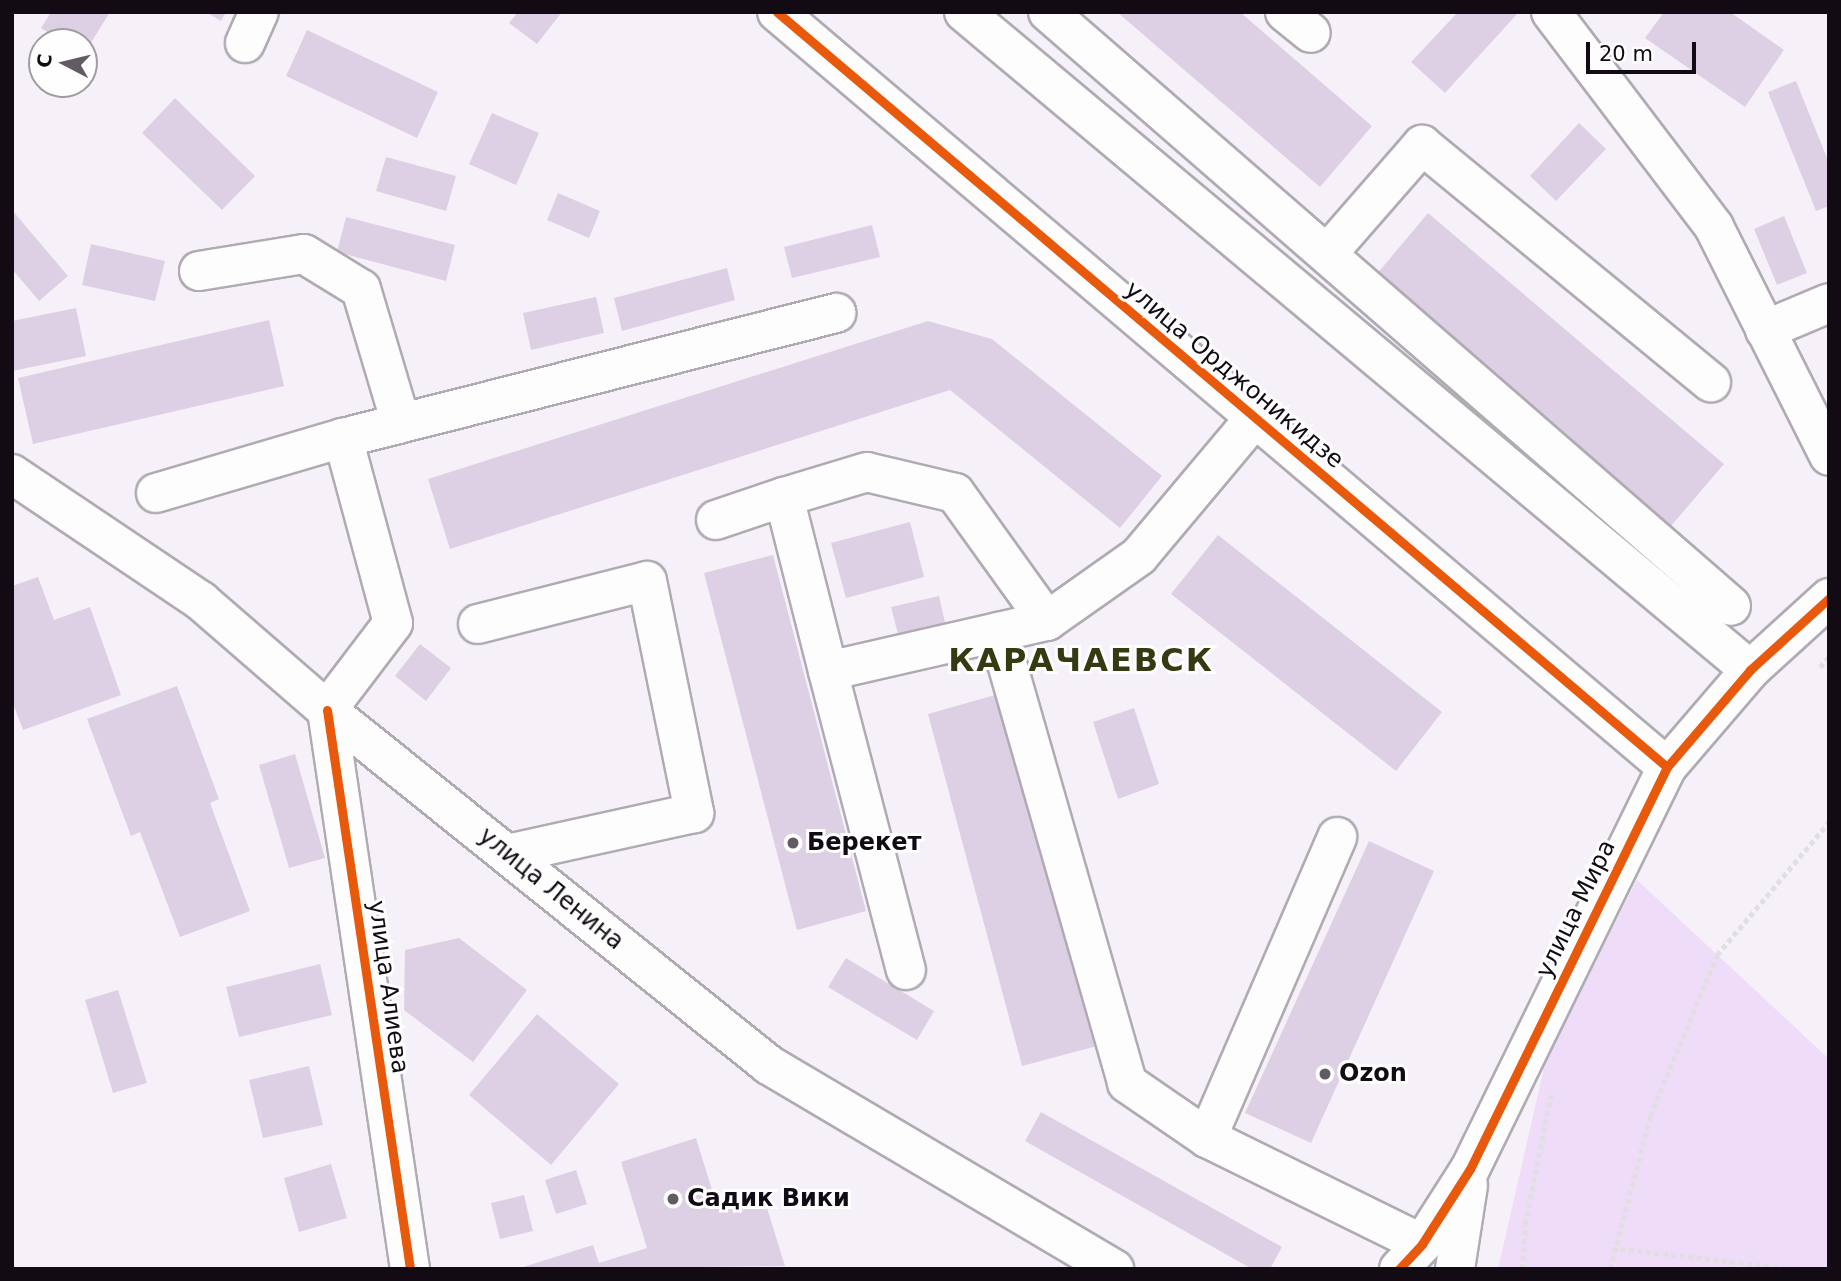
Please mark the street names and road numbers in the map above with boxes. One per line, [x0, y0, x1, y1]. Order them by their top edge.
street label: улица Орджоникидзе [1119, 275, 1349, 475]
street label: улица Ленина [473, 822, 629, 956]
street label: улица Мира [1530, 835, 1622, 983]
street label: улица Алиева [362, 898, 414, 1076]

